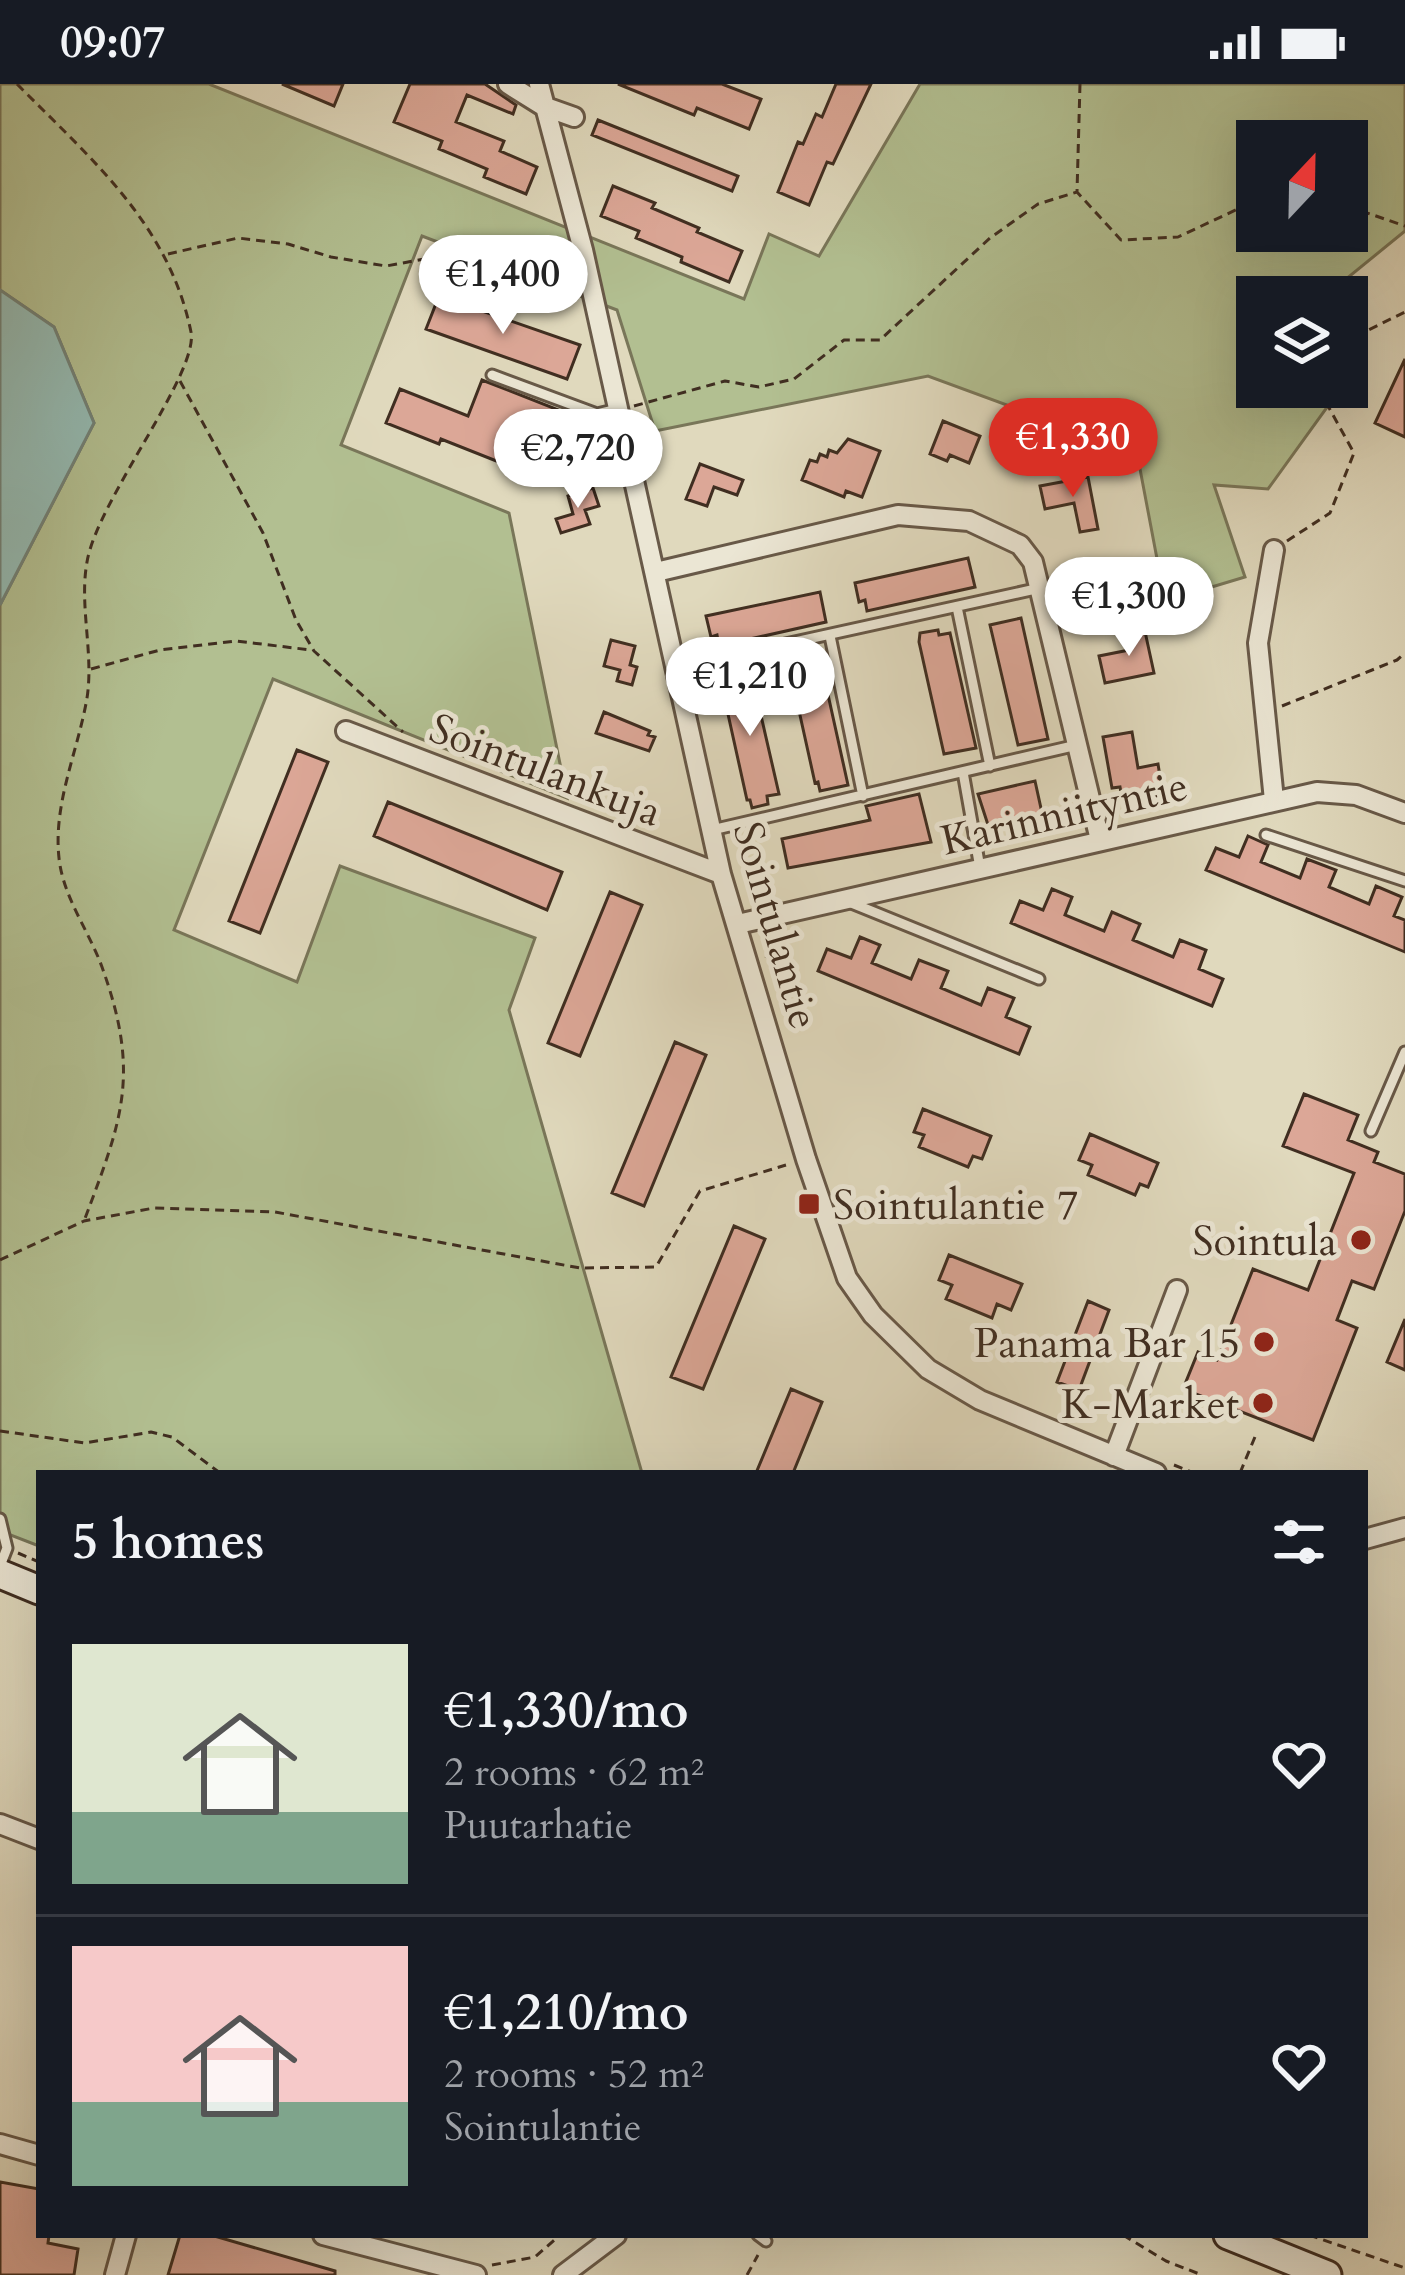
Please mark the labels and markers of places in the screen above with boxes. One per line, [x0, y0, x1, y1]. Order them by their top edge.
pin: €1,400 [405, 235, 601, 337]
pin: €1,330 [975, 398, 1171, 500]
pin: €2,720 [480, 409, 676, 511]
pin: €1,300 [1031, 557, 1227, 659]
pin: €1,210 [652, 637, 848, 739]
place label: Sointulantie 7 [833, 1177, 1078, 1234]
marker: Sointulantie 7 [796, 1191, 822, 1217]
place label: Sointula [1192, 1213, 1337, 1270]
marker: Sointula [1348, 1227, 1374, 1253]
place label: Panama Bar 15 [974, 1315, 1240, 1372]
marker: Panama Bar 15 [1251, 1329, 1277, 1355]
place label: K-Market [1061, 1376, 1239, 1433]
marker: K-Market [1250, 1390, 1276, 1416]

